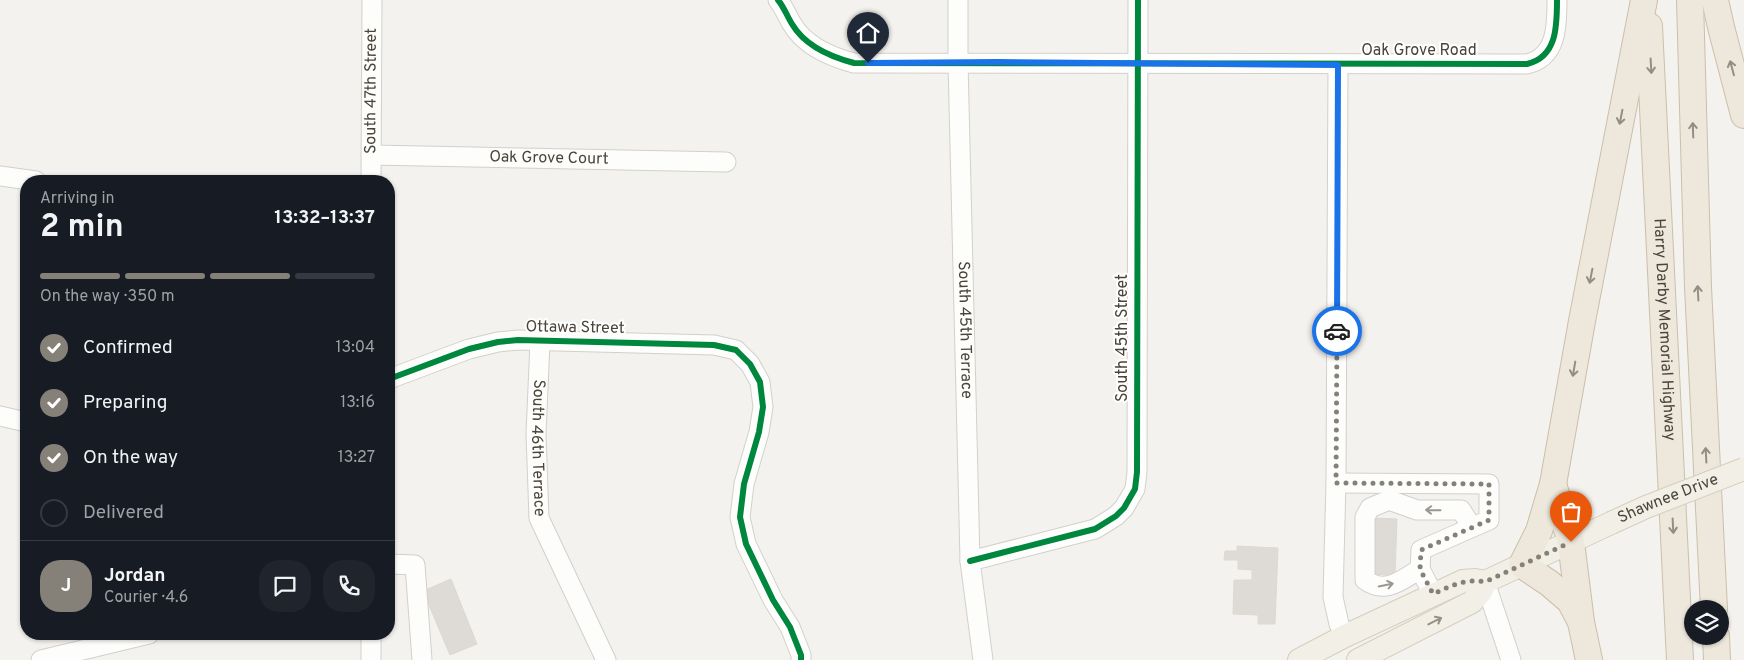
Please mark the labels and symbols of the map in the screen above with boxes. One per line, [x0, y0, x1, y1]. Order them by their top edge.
pin [847, 12, 889, 63]
street label: South 47th Street [361, 28, 382, 154]
street label: Oak Grove Road [1361, 41, 1477, 61]
one-way arrow [1646, 58, 1655, 74]
one-way arrow [1726, 61, 1736, 77]
one-way arrow [1616, 108, 1625, 124]
one-way arrow [1689, 123, 1698, 139]
street label: Oak Grove Court [489, 147, 609, 170]
street label: Harry Darby Memorial Highway [1648, 218, 1679, 441]
street label: South 45th Terrace [953, 261, 976, 399]
one-way arrow [1585, 268, 1595, 284]
street label: South 45th Street [1113, 274, 1133, 402]
one-way arrow [1693, 285, 1703, 302]
courier [1312, 306, 1362, 356]
street label: Ottawa Street [525, 317, 625, 339]
one-way arrow [1568, 361, 1578, 377]
street label: South 46th Terrace [526, 379, 549, 517]
one-way arrow [1702, 447, 1711, 463]
street label: Shawnee Drive [1615, 470, 1721, 529]
pin [1550, 491, 1592, 542]
one-way arrow [1425, 505, 1441, 515]
one-way arrow [1669, 517, 1678, 533]
one-way arrow [1378, 579, 1394, 589]
one-way arrow [1427, 616, 1442, 626]

